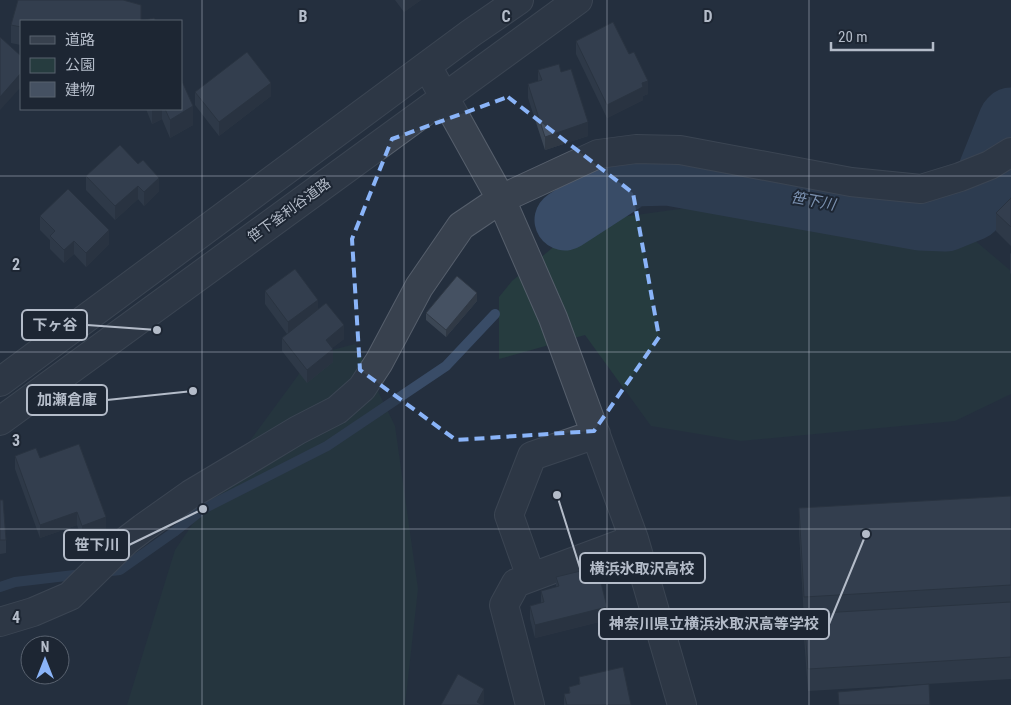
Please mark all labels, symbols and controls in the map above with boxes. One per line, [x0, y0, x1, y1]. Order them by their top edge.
text: B [299, 7, 308, 26]
text: C [501, 7, 511, 26]
text: D [703, 7, 713, 26]
legend [20, 20, 182, 110]
scale bar [831, 20, 934, 52]
text: 20 m [838, 28, 868, 46]
text: 道路 [65, 31, 95, 49]
text: 公園 [65, 56, 95, 74]
text: 建物 [65, 81, 95, 99]
street label: 笹下釜利谷道路 [245, 175, 333, 245]
water label: 笹下川 [789, 188, 839, 214]
text: 2 [12, 255, 20, 274]
callout: 下ヶ谷 [22, 310, 87, 340]
text: 下ヶ谷 [32, 316, 78, 334]
callout: 加瀬倉庫 [27, 385, 107, 415]
text: 加瀬倉庫 [37, 391, 97, 409]
text: 3 [12, 431, 20, 450]
callout: 笹下川 [64, 530, 129, 560]
text: 笹下川 [74, 536, 120, 554]
callout: 横浜氷取沢高校 [580, 553, 705, 583]
text: 横浜氷取沢高校 [589, 560, 695, 578]
text: 4 [12, 608, 20, 627]
callout: 神奈川県立横浜氷取沢高等学校 [599, 609, 829, 639]
text: 神奈川県立横浜氷取沢高等学校 [608, 615, 819, 633]
north arrow [20, 635, 70, 685]
text: N [41, 639, 49, 655]

